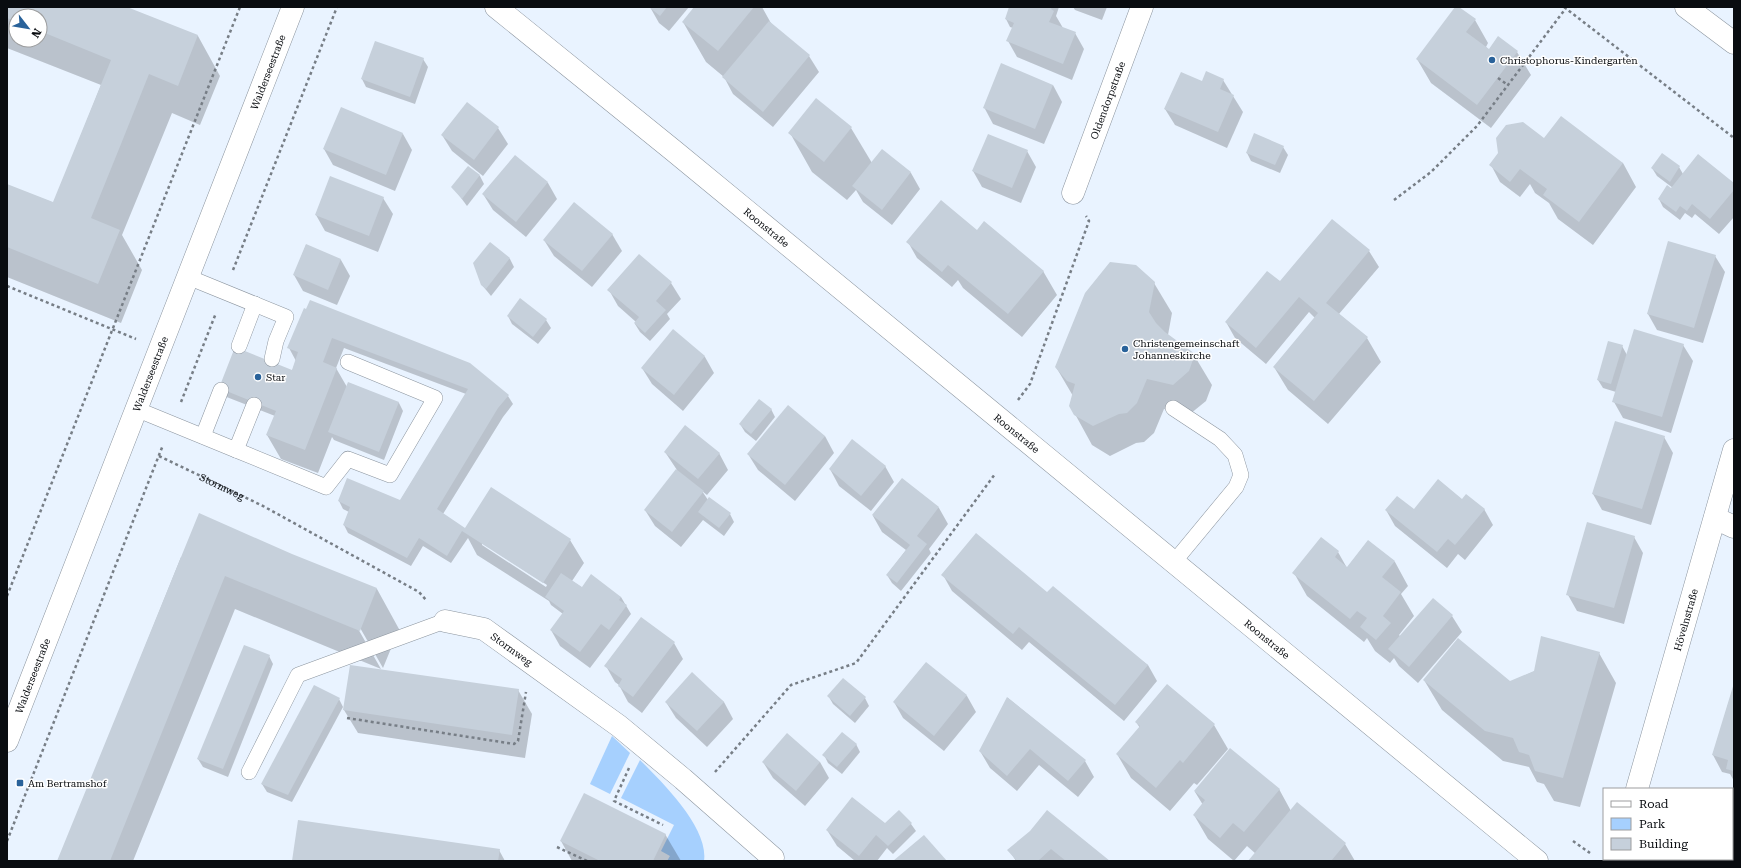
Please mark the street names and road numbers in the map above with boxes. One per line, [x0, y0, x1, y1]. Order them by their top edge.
street label: Walderseestraße [248, 32, 287, 111]
street label: Oldendorpstraße [1088, 59, 1127, 141]
street label: Roonstraße [742, 205, 792, 249]
street label: Walderseestraße [130, 334, 170, 413]
street label: Roonstraße [992, 411, 1042, 455]
street label: Stormweg [198, 471, 247, 502]
street label: Hövelnstraße [1671, 587, 1700, 652]
street label: Roonstraße [1242, 617, 1292, 661]
street label: Stormweg [489, 630, 535, 668]
street label: Walderseestraße [13, 636, 52, 715]

